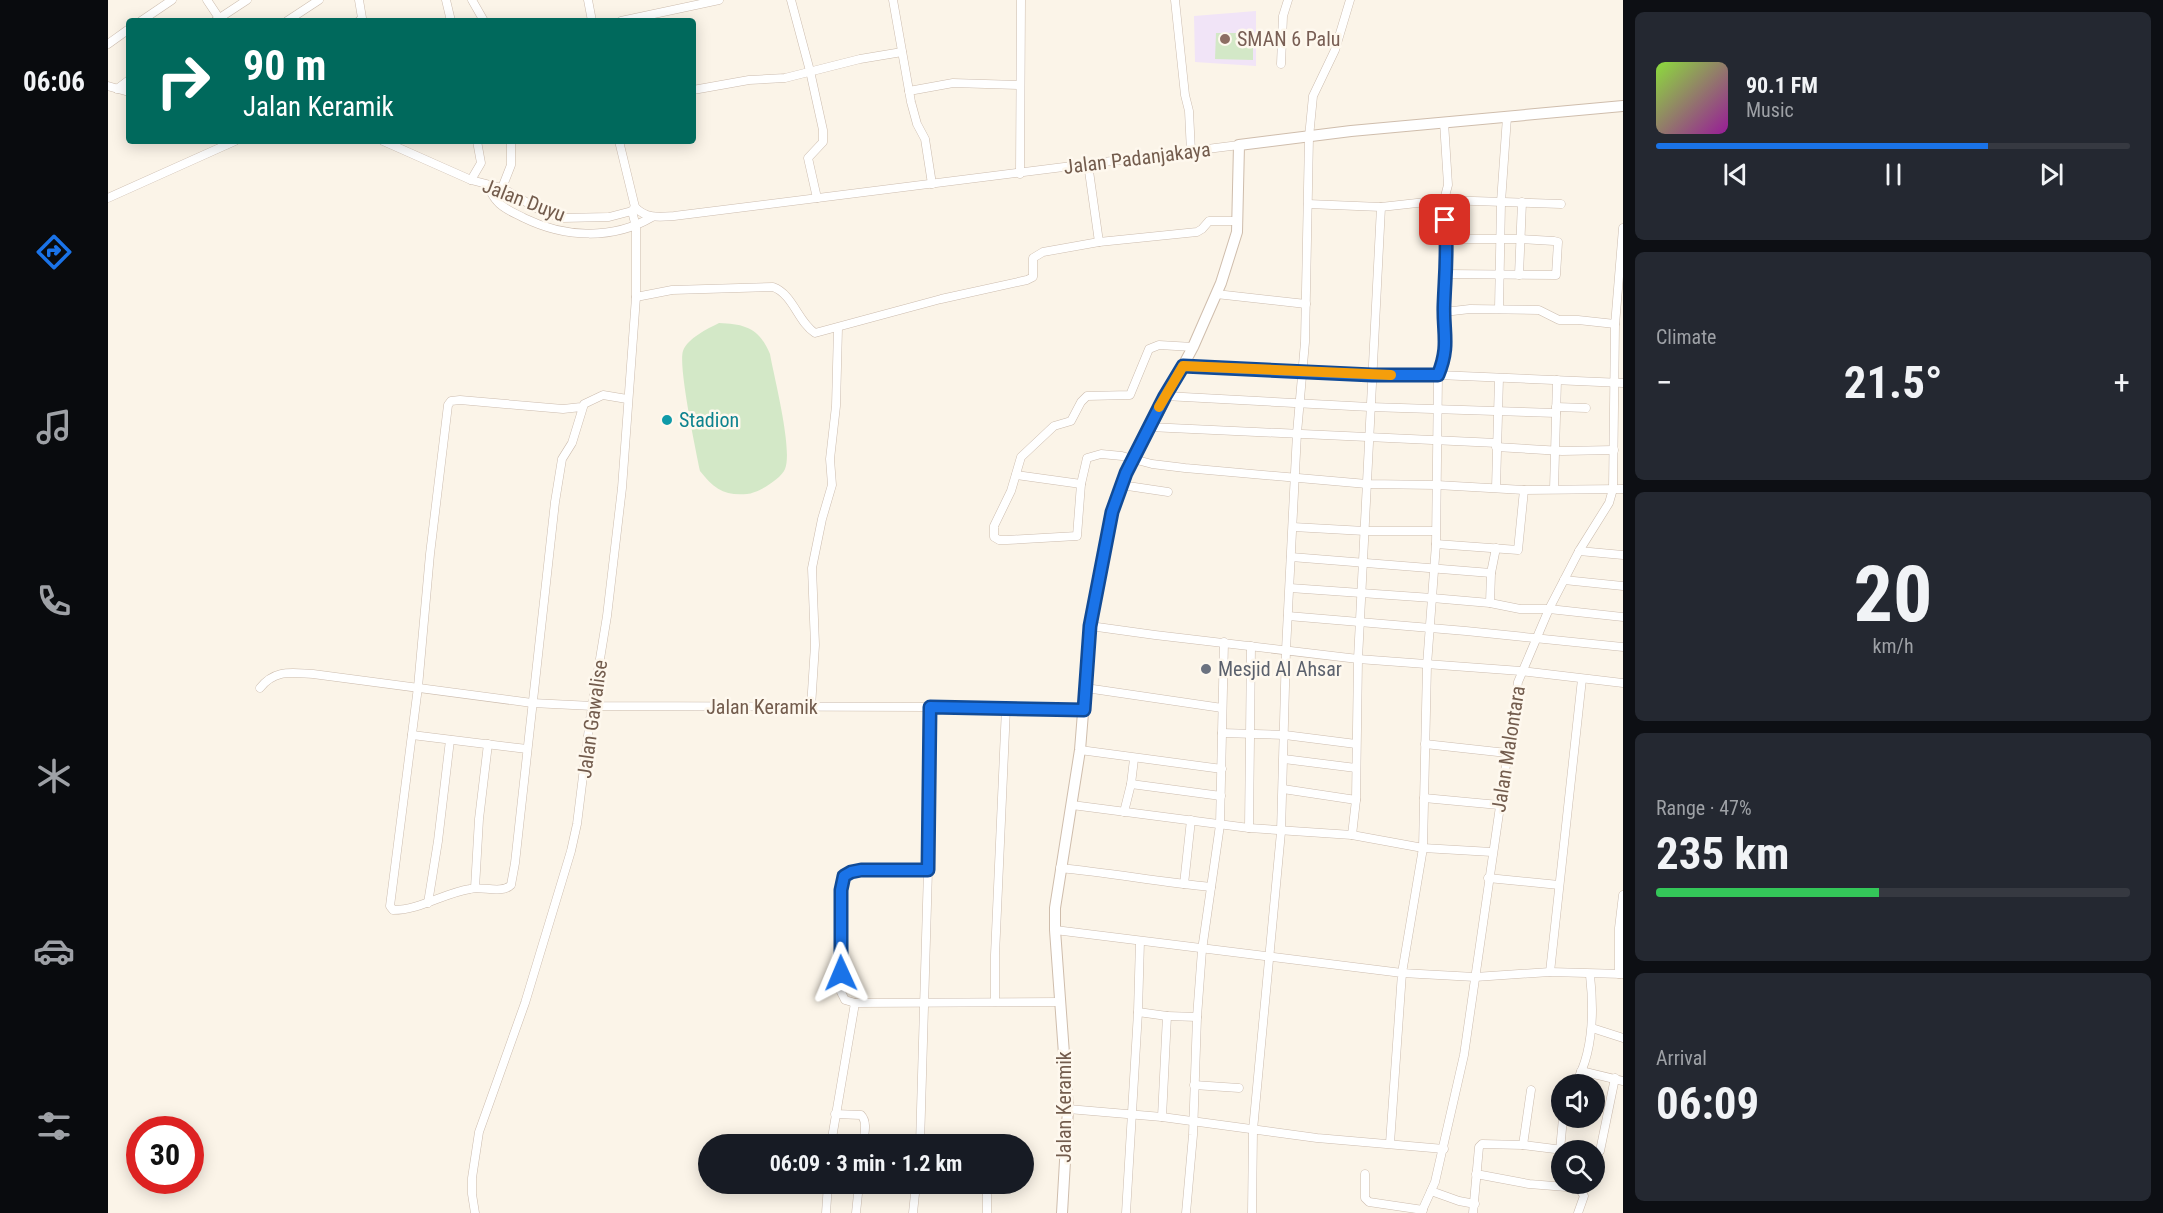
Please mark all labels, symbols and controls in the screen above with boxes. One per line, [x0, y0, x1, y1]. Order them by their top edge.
place label: SMAN 6 Palu [1237, 27, 1340, 51]
marker: SMAN 6 Palu [1218, 32, 1232, 46]
text: 90 m [243, 41, 326, 90]
icon: right [144, 42, 222, 120]
text: 06:06 [23, 66, 85, 98]
text: 90.1 FM [1746, 73, 1818, 98]
text: Jalan Keramik [243, 91, 394, 123]
text: Music [1746, 98, 1794, 122]
street label: Jalan Padanjakaya [1062, 137, 1212, 179]
icon: previous [1719, 158, 1752, 191]
icon: pause [1877, 158, 1910, 191]
icon: next [2035, 158, 2068, 191]
street label: Jalan Duyu [479, 173, 569, 227]
pin [1419, 194, 1470, 245]
icon: arrive [1428, 203, 1461, 236]
icon: directions [33, 231, 75, 273]
text: Climate [1656, 325, 1716, 349]
text: 21.5° [1844, 356, 1942, 409]
text: − [1656, 363, 1673, 402]
text: + [2114, 363, 2130, 402]
icon: music [33, 406, 75, 448]
place label: Stadion [679, 408, 739, 432]
marker: Stadion [660, 413, 674, 427]
text: 20 [1854, 549, 1932, 640]
icon: phone [33, 580, 75, 622]
text: km/h [1872, 634, 1914, 658]
place label: Mesjid Al Ahsar [1218, 657, 1342, 681]
street label: Jalan Gawalise [572, 658, 612, 780]
marker: Mesjid Al Ahsar [1199, 662, 1213, 676]
street label: Jalan Malontara [1486, 684, 1530, 814]
street label: Jalan Keramik [706, 695, 818, 719]
icon: climate [33, 755, 75, 797]
text: Range · 47% [1656, 796, 1752, 820]
text: 235 km [1656, 827, 1789, 880]
icon: car [33, 930, 75, 972]
position arrow [809, 941, 873, 1005]
text: Arrival [1656, 1046, 1707, 1070]
street label: Jalan Keramik [1052, 1051, 1076, 1163]
map controls [1551, 1074, 1605, 1194]
button: sound [1551, 1074, 1605, 1128]
text: 06:09 [1656, 1077, 1759, 1130]
icon: filters [33, 1105, 75, 1147]
speed limit sign: 30 [126, 1116, 204, 1194]
button: search [1551, 1140, 1605, 1194]
text: 06:09 · 3 min · 1.2 km [770, 1151, 962, 1176]

